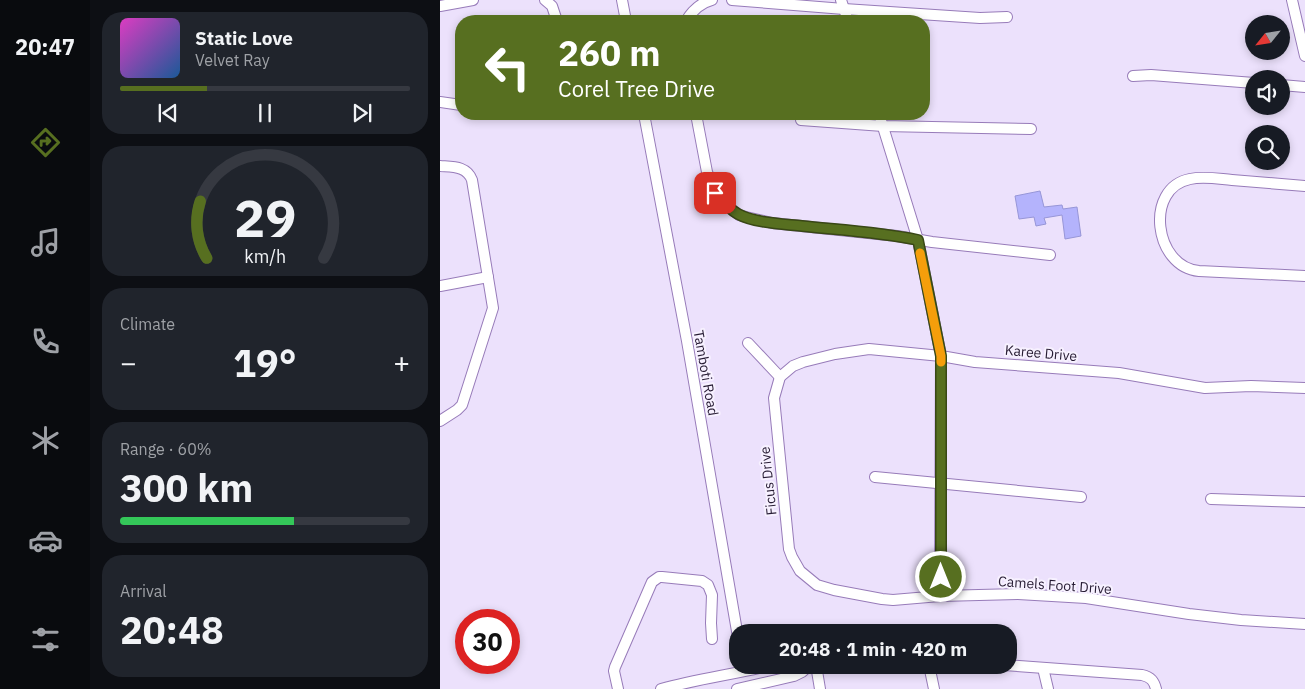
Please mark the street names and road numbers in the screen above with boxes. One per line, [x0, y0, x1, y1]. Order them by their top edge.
street label: Tamboti Road [690, 329, 722, 417]
street label: Karee Drive [1004, 341, 1078, 365]
street label: Ficus Drive [755, 445, 781, 516]
street label: Camels Foot Drive [998, 572, 1113, 598]

